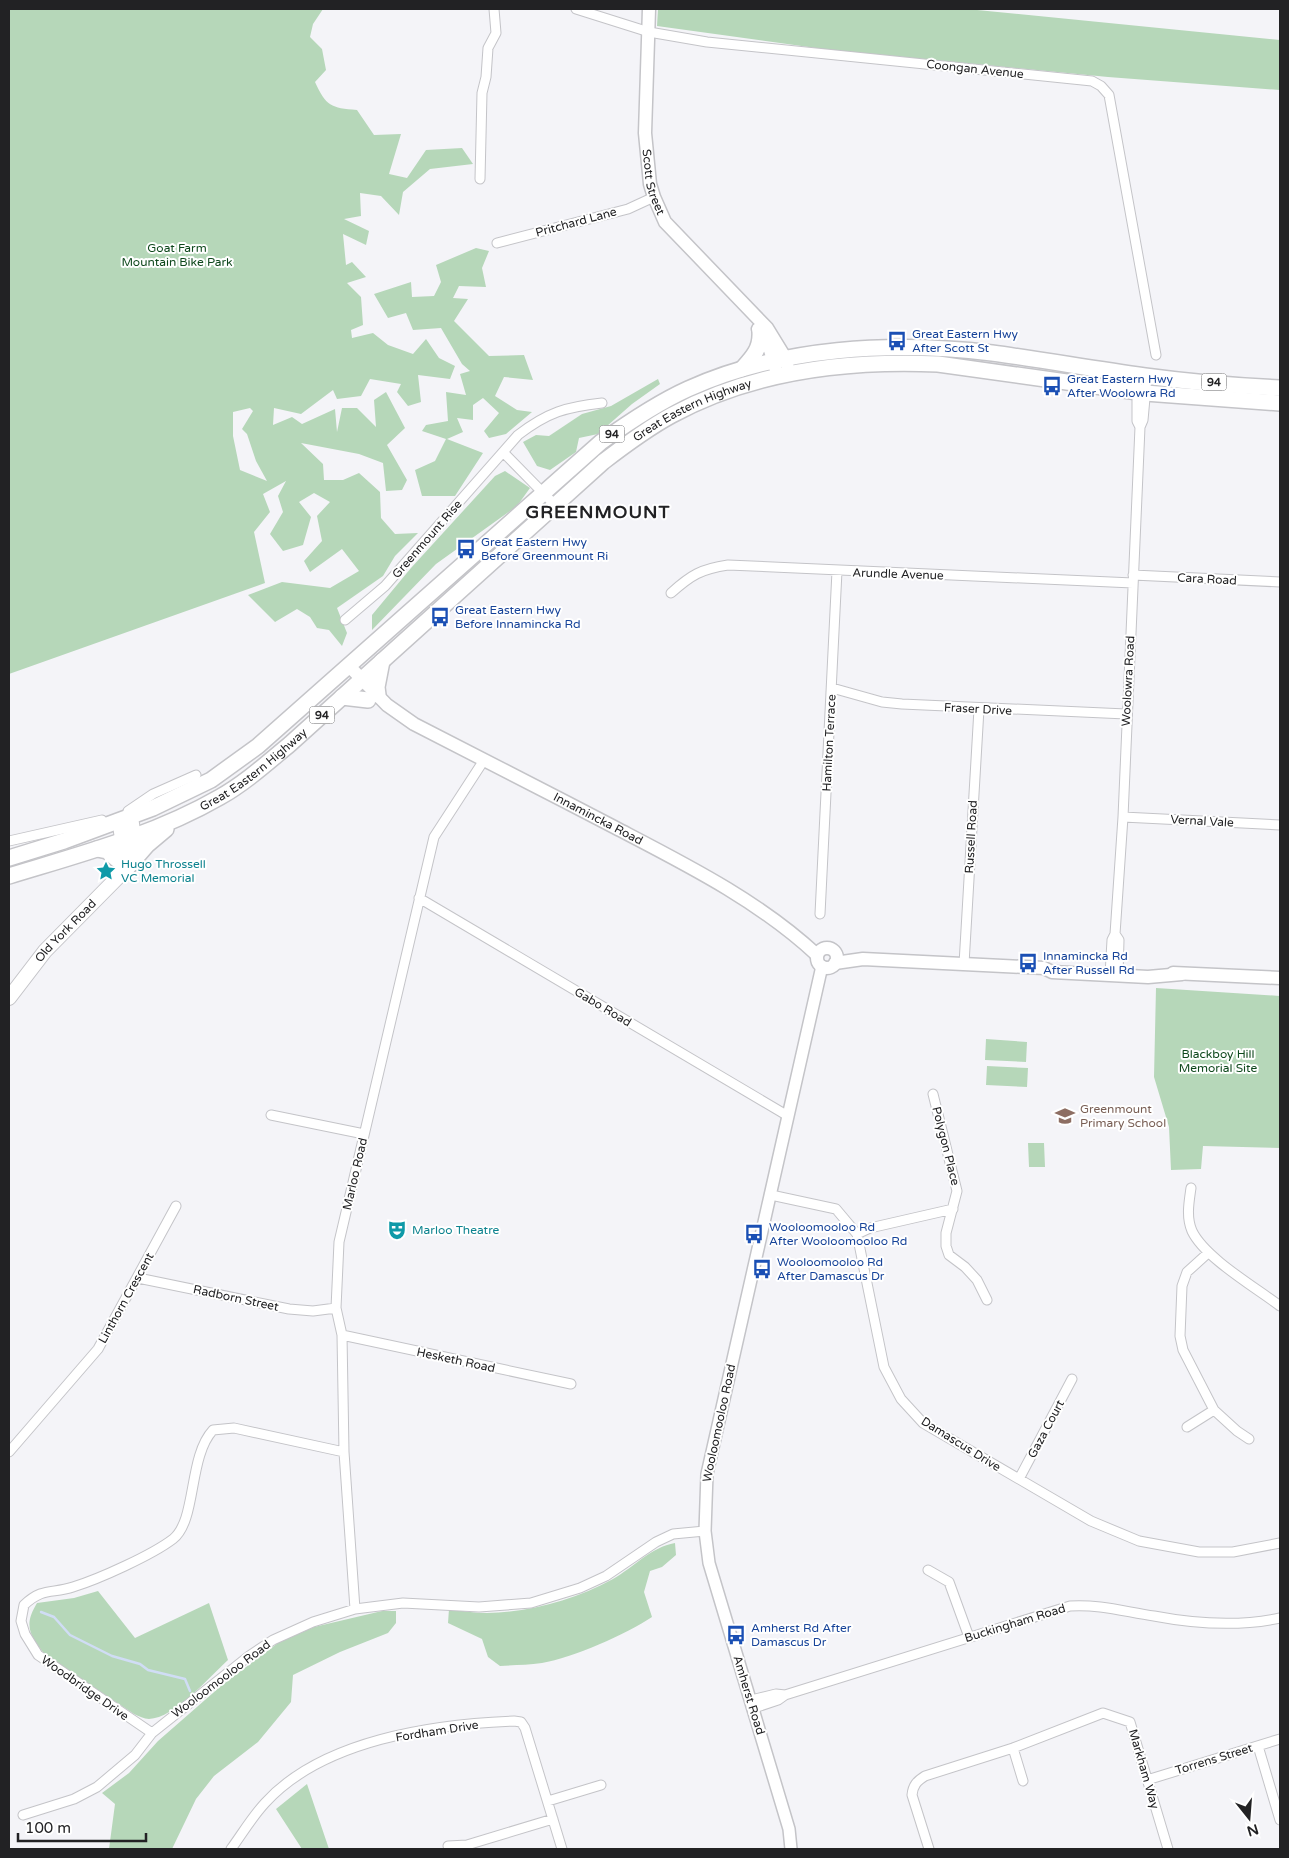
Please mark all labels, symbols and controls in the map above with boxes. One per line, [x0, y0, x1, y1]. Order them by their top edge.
street label: Coongan Avenue [926, 57, 1025, 81]
street label: Scott Street [640, 148, 668, 218]
street label: Pritchard Lane [534, 204, 618, 240]
park label: Goat Farm Mountain Bike Park [121, 241, 233, 269]
place label: Great Eastern Hwy After Scott St [912, 327, 1018, 355]
bus stop icon: Great Eastern Hwy After Scott St [886, 330, 908, 352]
place label: Great Eastern Hwy After Woolowra Rd [1067, 372, 1176, 400]
road number: 94 [1202, 374, 1226, 391]
bus stop icon: Great Eastern Hwy After Woolowra Rd [1041, 375, 1063, 397]
street label: Great Eastern Highway [630, 376, 754, 445]
road number: 94 [600, 426, 624, 442]
street label: Greenmount Rise [389, 497, 465, 581]
district label: GREENMOUNT [526, 501, 670, 523]
place label: Great Eastern Hwy Before Greenmount Ri [481, 535, 608, 563]
bus stop icon: Great Eastern Hwy Before Greenmount Ri [455, 538, 477, 560]
street label: Arundle Avenue [852, 565, 944, 583]
street label: Cara Road [1177, 570, 1237, 588]
place label: Great Eastern Hwy Before Innamincka Rd [455, 603, 581, 631]
bus stop icon: Great Eastern Hwy Before Innamincka Rd [429, 606, 451, 628]
street label: Woolowra Road [1119, 635, 1137, 727]
street label: Hamilton Terrace [819, 694, 839, 792]
street label: Fraser Drive [944, 700, 1013, 718]
road number: 94 [310, 706, 334, 724]
street label: Great Eastern Highway [197, 725, 310, 814]
street label: Innamincka Road [551, 790, 645, 848]
street label: Russell Road [962, 800, 980, 874]
street label: Vernal Vale [1170, 812, 1234, 830]
place label: Hugo Throssell VC Memorial [121, 857, 206, 885]
place icon: Hugo Throssell VC Memorial [95, 860, 117, 882]
street label: Old York Road [32, 896, 99, 965]
place label: Innamincka Rd After Russell Rd [1043, 949, 1135, 977]
bus stop icon: Innamincka Rd After Russell Rd [1017, 952, 1039, 974]
street label: Gabo Road [572, 985, 634, 1029]
park label: Blackboy Hill Memorial Site [1179, 1047, 1257, 1075]
place label: Greenmount Primary School [1080, 1102, 1166, 1130]
street label: Polygon Place [929, 1105, 963, 1187]
school or university icon: Greenmount Primary School [1054, 1105, 1076, 1127]
street label: Marloo Road [340, 1136, 370, 1212]
theatre icon: Marloo Theatre [386, 1219, 408, 1241]
place label: Wooloomooloo Rd After Wooloomooloo Rd [769, 1220, 907, 1248]
place label: Marloo Theatre [412, 1223, 500, 1237]
bus stop icon: Wooloomooloo Rd After Wooloomooloo Rd [743, 1223, 765, 1245]
street label: Linthorn Crescent [95, 1250, 157, 1346]
place label: Wooloomooloo Rd After Damascus Dr [777, 1255, 885, 1283]
bus stop icon: Wooloomooloo Rd After Damascus Dr [751, 1258, 773, 1280]
street label: Radborn Street [192, 1282, 280, 1314]
street label: Hesketh Road [415, 1345, 497, 1375]
street label: Wooloomooloo Road [700, 1363, 738, 1483]
street label: Gaza Court [1025, 1397, 1067, 1460]
street label: Damascus Drive [919, 1414, 1004, 1474]
street label: Buckingham Road [963, 1601, 1067, 1645]
place label: Amherst Rd After Damascus Dr [751, 1621, 852, 1649]
bus stop icon: Amherst Rd After Damascus Dr [725, 1624, 747, 1646]
street label: Wooloomooloo Road [169, 1637, 273, 1721]
street label: Woodbridge Drive [39, 1653, 132, 1724]
street label: Amherst Road [730, 1654, 768, 1736]
street label: Fordham Drive [394, 1717, 480, 1744]
street label: Markham Way [1126, 1727, 1162, 1811]
street label: Torrens Street [1174, 1740, 1255, 1777]
north arrow [1224, 1793, 1274, 1843]
scale bar [18, 1810, 145, 1842]
text: 100 m [25, 1819, 71, 1837]
text: N [1245, 1820, 1261, 1840]

